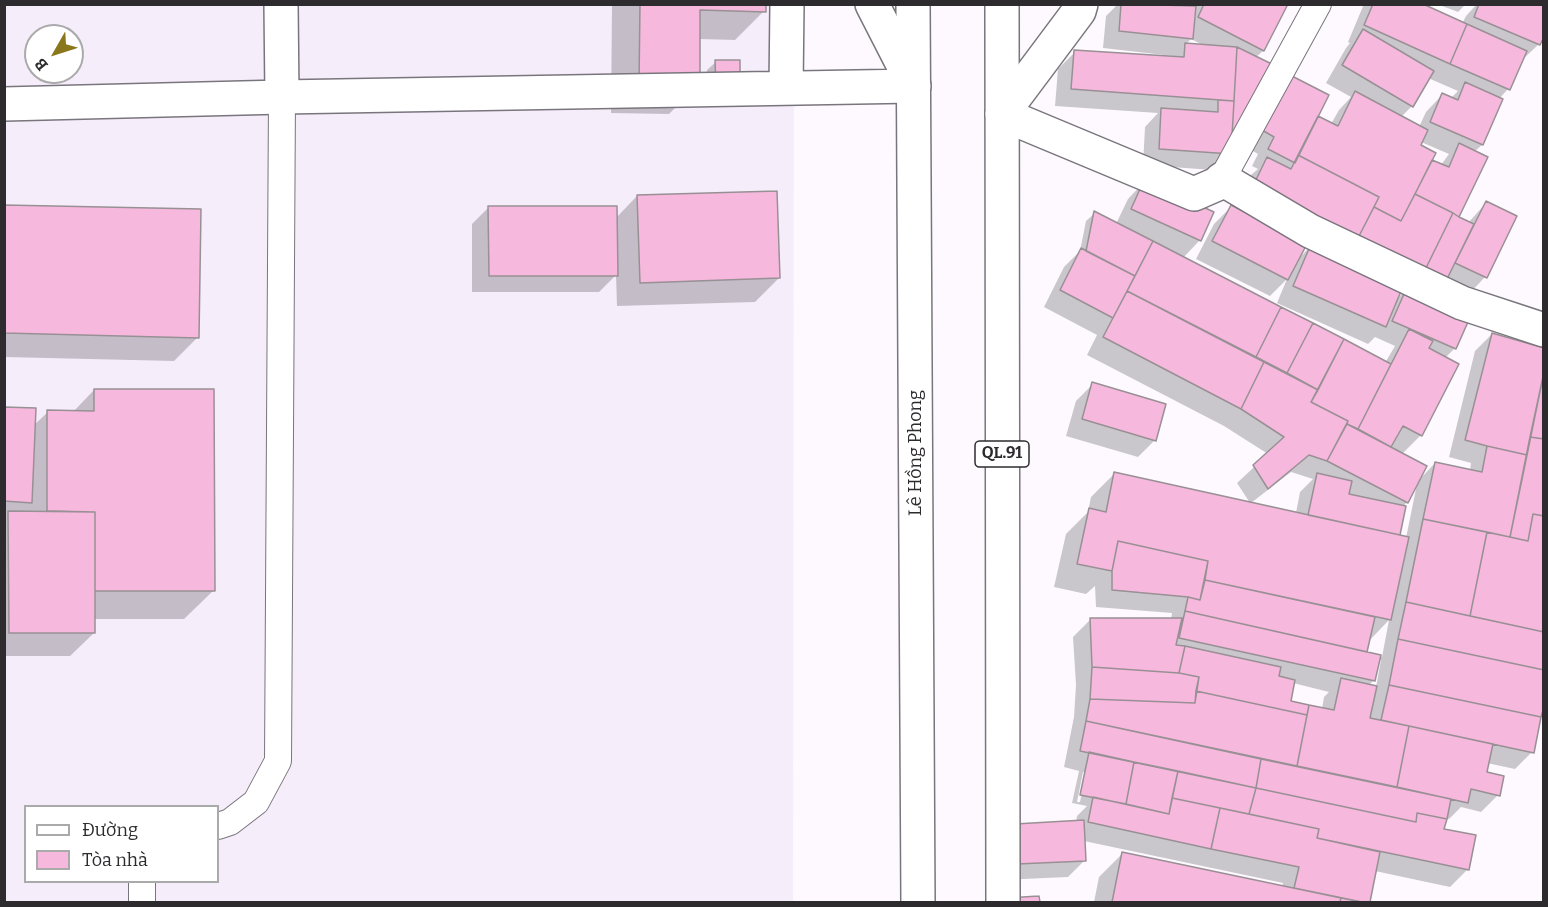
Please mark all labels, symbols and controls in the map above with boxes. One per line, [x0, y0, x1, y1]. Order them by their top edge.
north arrow [24, 24, 84, 84]
text: B [31, 54, 52, 74]
street label: Lê Hồng Phong [905, 390, 927, 516]
road number: QL.91 [975, 441, 1029, 467]
legend [24, 805, 219, 883]
text: Đường [82, 819, 138, 841]
text: Tòa nhà [82, 849, 148, 871]

